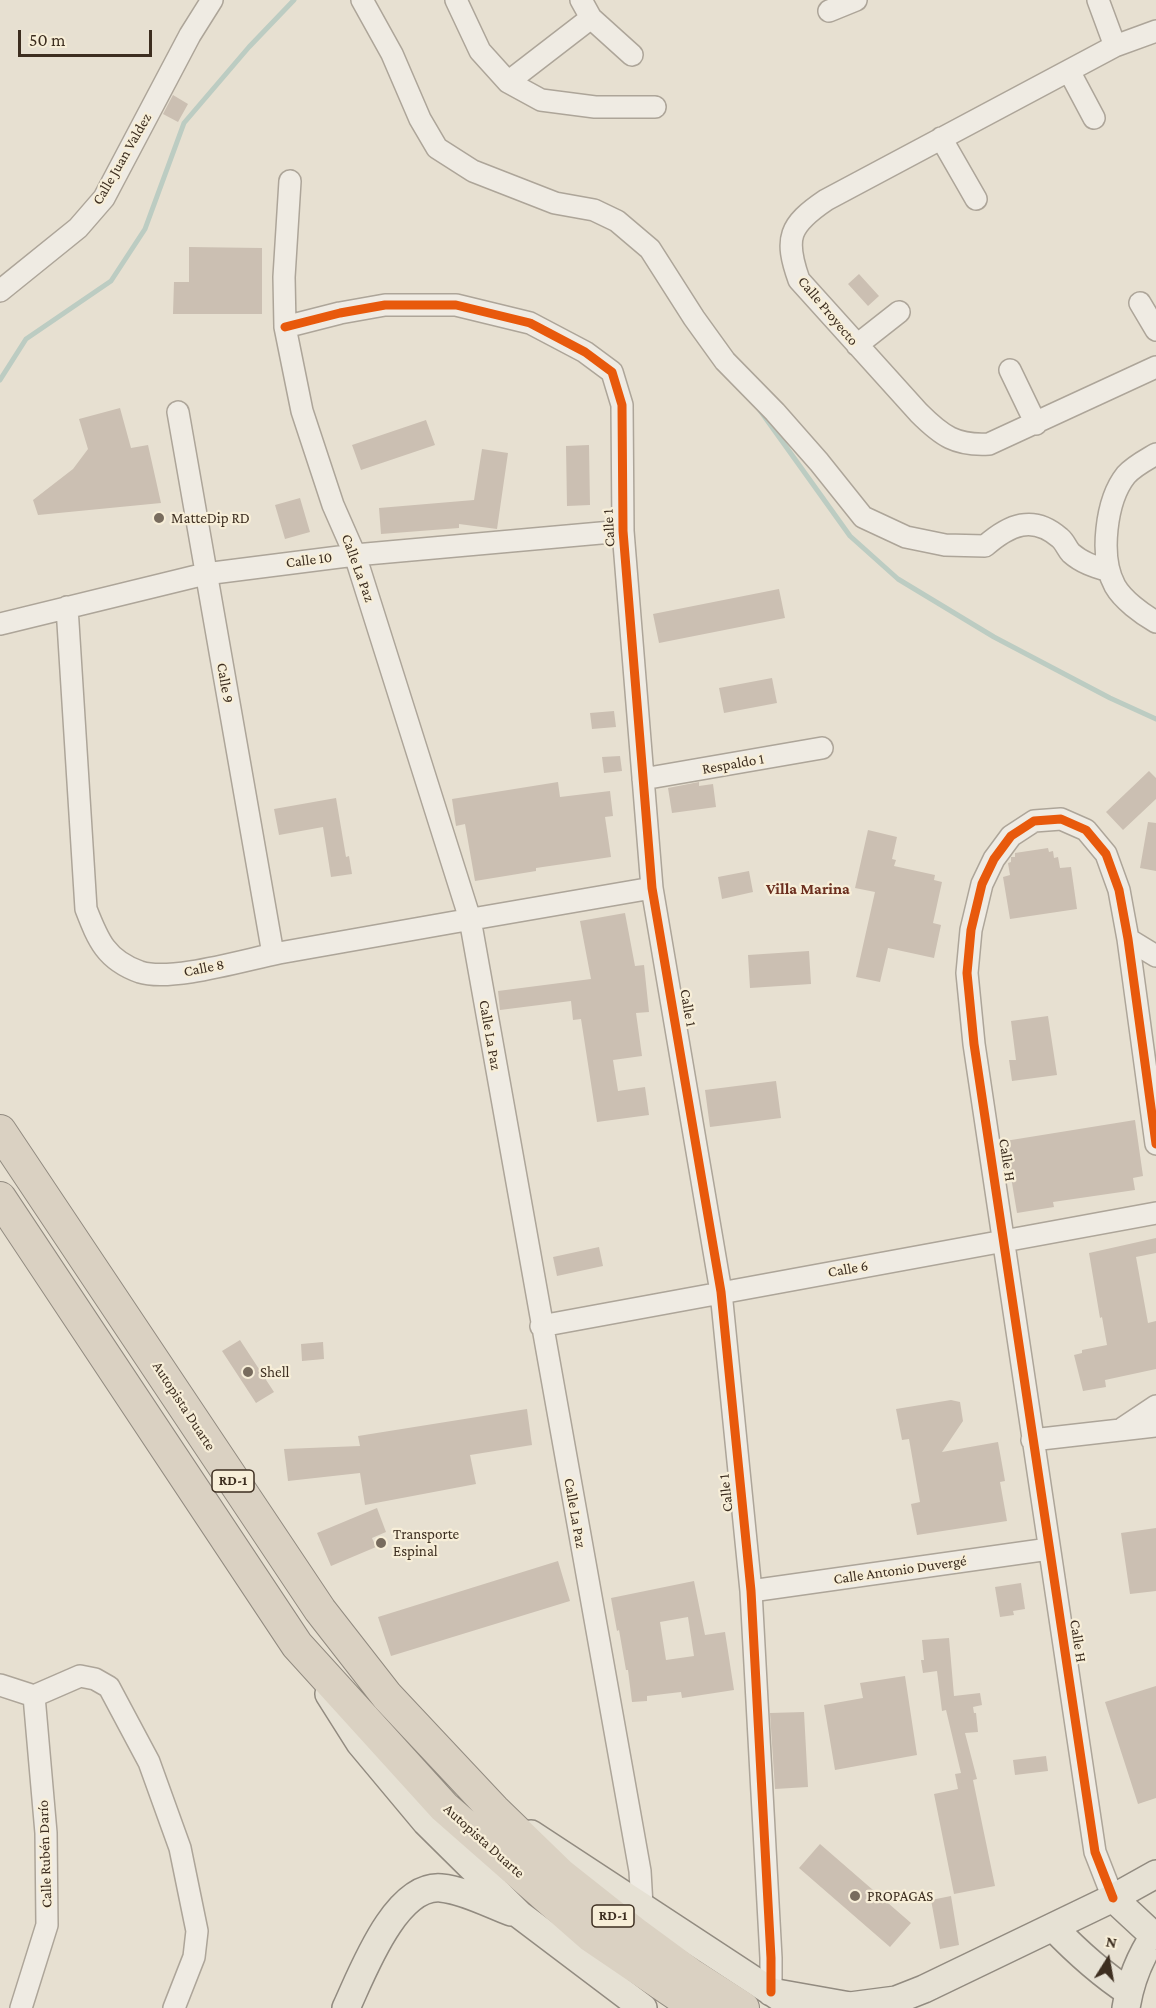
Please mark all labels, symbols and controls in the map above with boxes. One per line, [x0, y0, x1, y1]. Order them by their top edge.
scale bar [21, 18, 154, 56]
text: 50 m [29, 30, 66, 50]
street label: Calle Juan Valdez [88, 110, 156, 208]
street label: Calle Proyecto [794, 273, 862, 349]
place label: MatteDip RD [171, 509, 250, 527]
street label: Calle 1 [599, 509, 619, 547]
marker: MatteDip RD [152, 511, 166, 525]
street label: Calle La Paz [337, 532, 379, 604]
street label: Calle 10 [285, 548, 333, 572]
street label: Calle 9 [213, 661, 237, 705]
street label: Respaldo 1 [701, 750, 765, 778]
district label: Villa Marina [766, 879, 850, 899]
street label: Calle 8 [182, 955, 226, 981]
street label: Calle 1 [676, 988, 700, 1028]
street label: Calle La Paz [475, 999, 505, 1071]
street label: Calle H [995, 1137, 1019, 1183]
street label: Calle 6 [826, 1257, 870, 1281]
street label: Autopista Duarte [149, 1358, 219, 1454]
place label: Shell [260, 1363, 290, 1381]
marker: Shell [241, 1365, 255, 1379]
road number: RD-1 [212, 1470, 254, 1492]
street label: Calle 1 [715, 1473, 737, 1513]
street label: Calle La Paz [560, 1477, 590, 1549]
place label: Transporte Espinal [393, 1525, 459, 1560]
marker: Transporte Espinal [374, 1536, 388, 1550]
street label: Calle Antonio Duvergé [832, 1552, 968, 1588]
street label: Calle H [1066, 1618, 1090, 1664]
street label: Calle Rubén Darío [34, 1800, 56, 1908]
street label: Autopista Duarte [440, 1800, 528, 1882]
place label: PROPAGAS [867, 1887, 933, 1905]
marker: PROPAGAS [848, 1889, 862, 1903]
road number: RD-1 [592, 1905, 634, 1927]
north arrow [1078, 1930, 1138, 1990]
text: N [1105, 1932, 1119, 1951]

